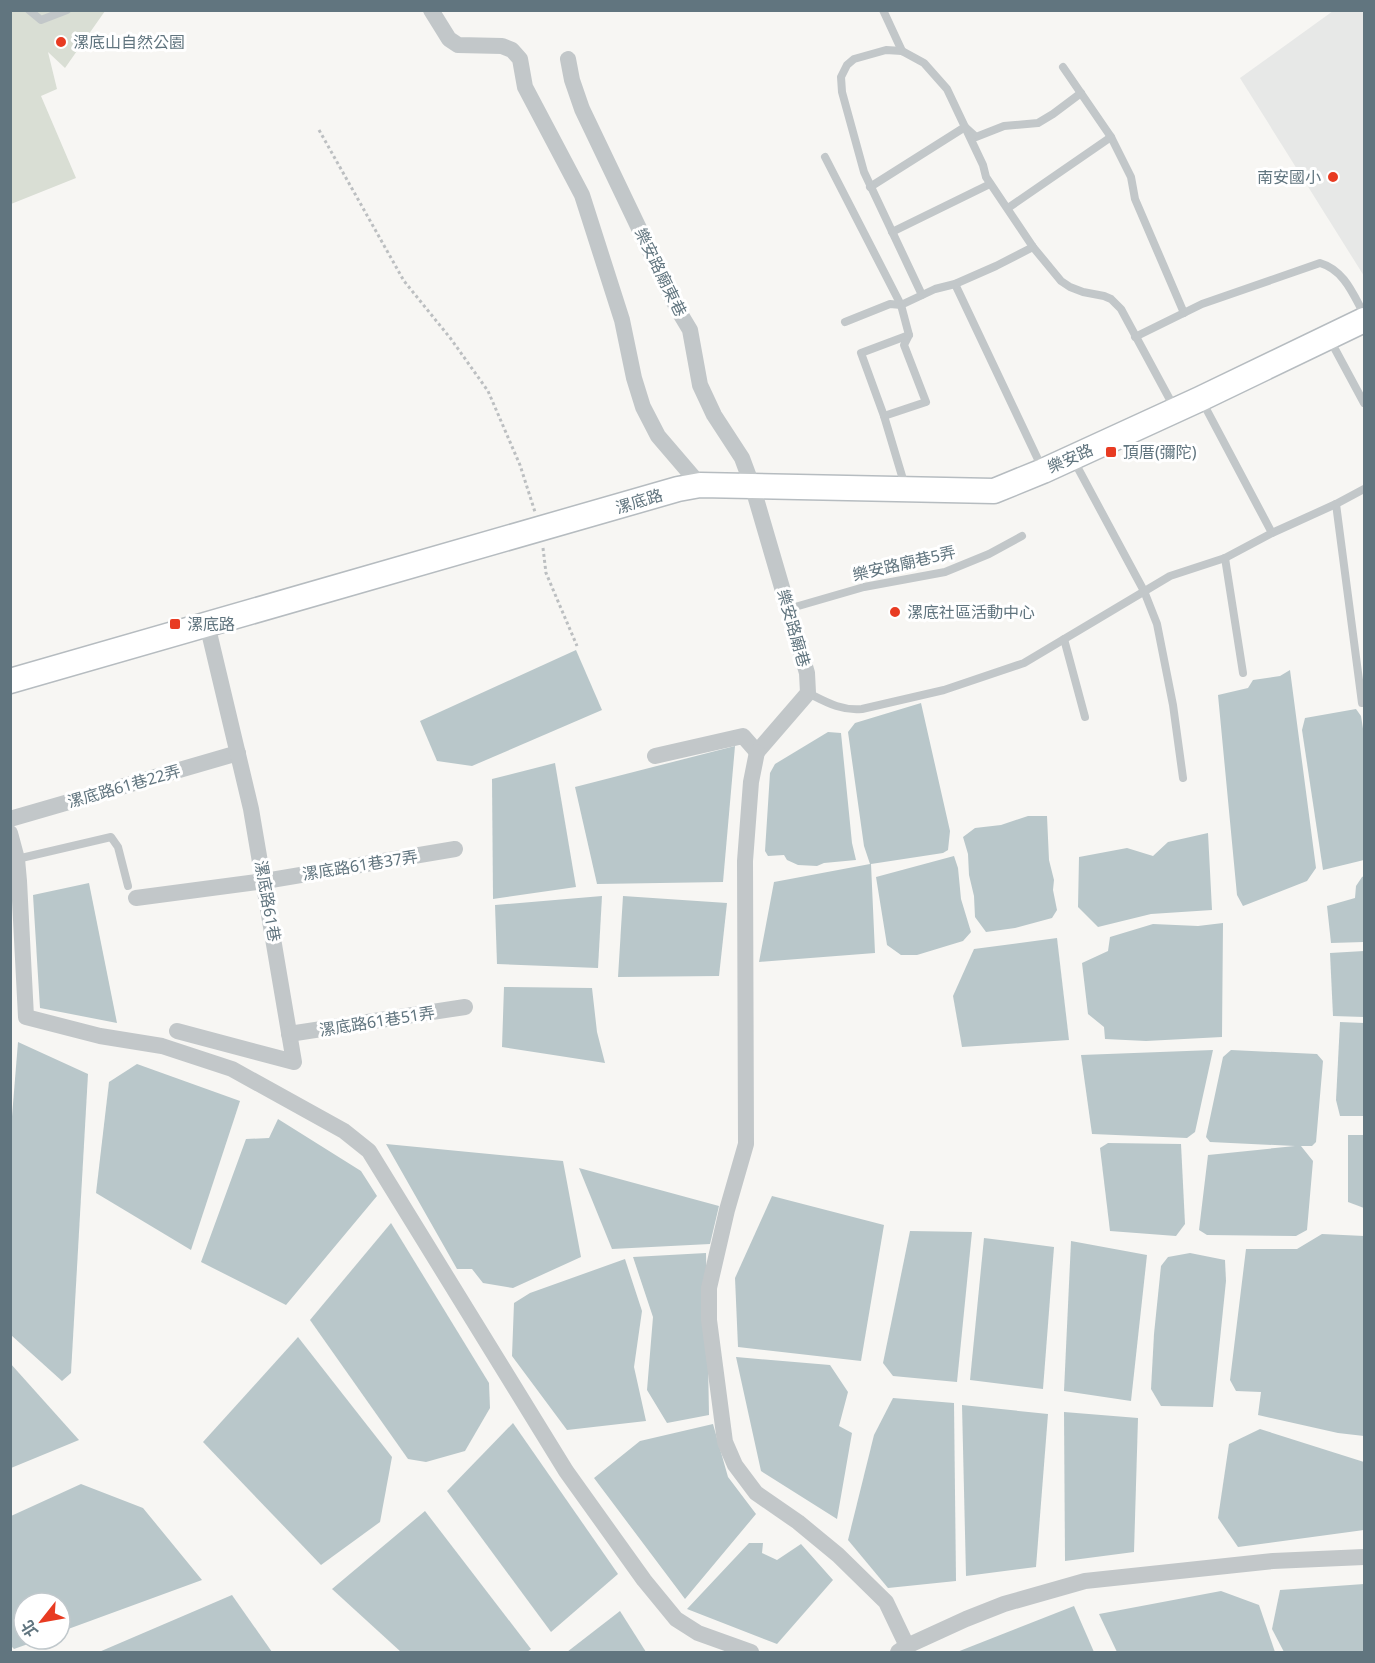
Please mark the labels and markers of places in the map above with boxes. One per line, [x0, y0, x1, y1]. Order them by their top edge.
place label: 漯底山自然公園 [73, 31, 185, 53]
marker: 漯底山自然公園 [54, 35, 68, 49]
place label: 南安國小 [1257, 166, 1321, 188]
marker: 南安國小 [1326, 170, 1340, 184]
place label: 頂厝(彌陀) [1123, 441, 1197, 463]
marker: 頂厝(彌陀) [1104, 445, 1118, 459]
place label: 漯底社區活動中心 [907, 601, 1035, 623]
marker: 漯底社區活動中心 [888, 605, 902, 619]
place label: 漯底路 [187, 613, 235, 635]
marker: 漯底路 [168, 617, 182, 631]

